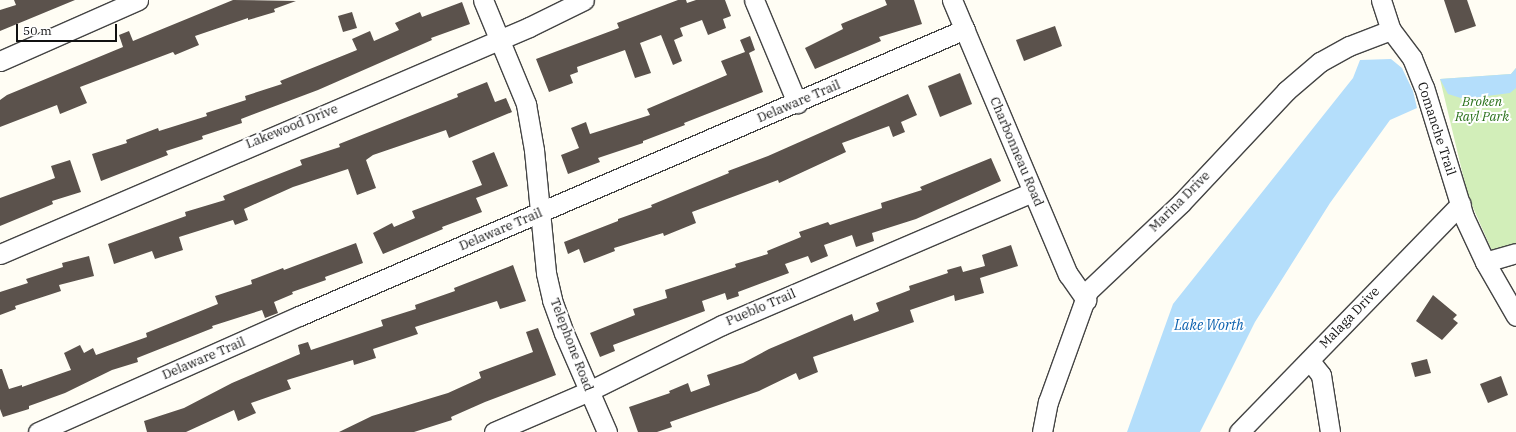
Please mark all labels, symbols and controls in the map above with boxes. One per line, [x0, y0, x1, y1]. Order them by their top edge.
scale bar [18, 16, 119, 42]
text: 50 m [23, 23, 52, 38]
street label: Delaware Trail [755, 77, 843, 127]
street label: Comanche Trail [1414, 80, 1458, 178]
street label: Charbonneau Road [986, 95, 1046, 209]
park label: Broken Rayl Park [1455, 95, 1509, 126]
street label: Lakewood Drive [244, 101, 340, 153]
street label: Marina Drive [1146, 168, 1214, 236]
street label: Delaware Trail [457, 205, 545, 255]
street label: Malaga Drive [1317, 284, 1383, 352]
street label: Pueblo Trail [724, 286, 798, 330]
street label: Telephone Road [546, 296, 596, 394]
water label: Lake Worth [1174, 317, 1244, 333]
street label: Delaware Trail [160, 334, 248, 384]

